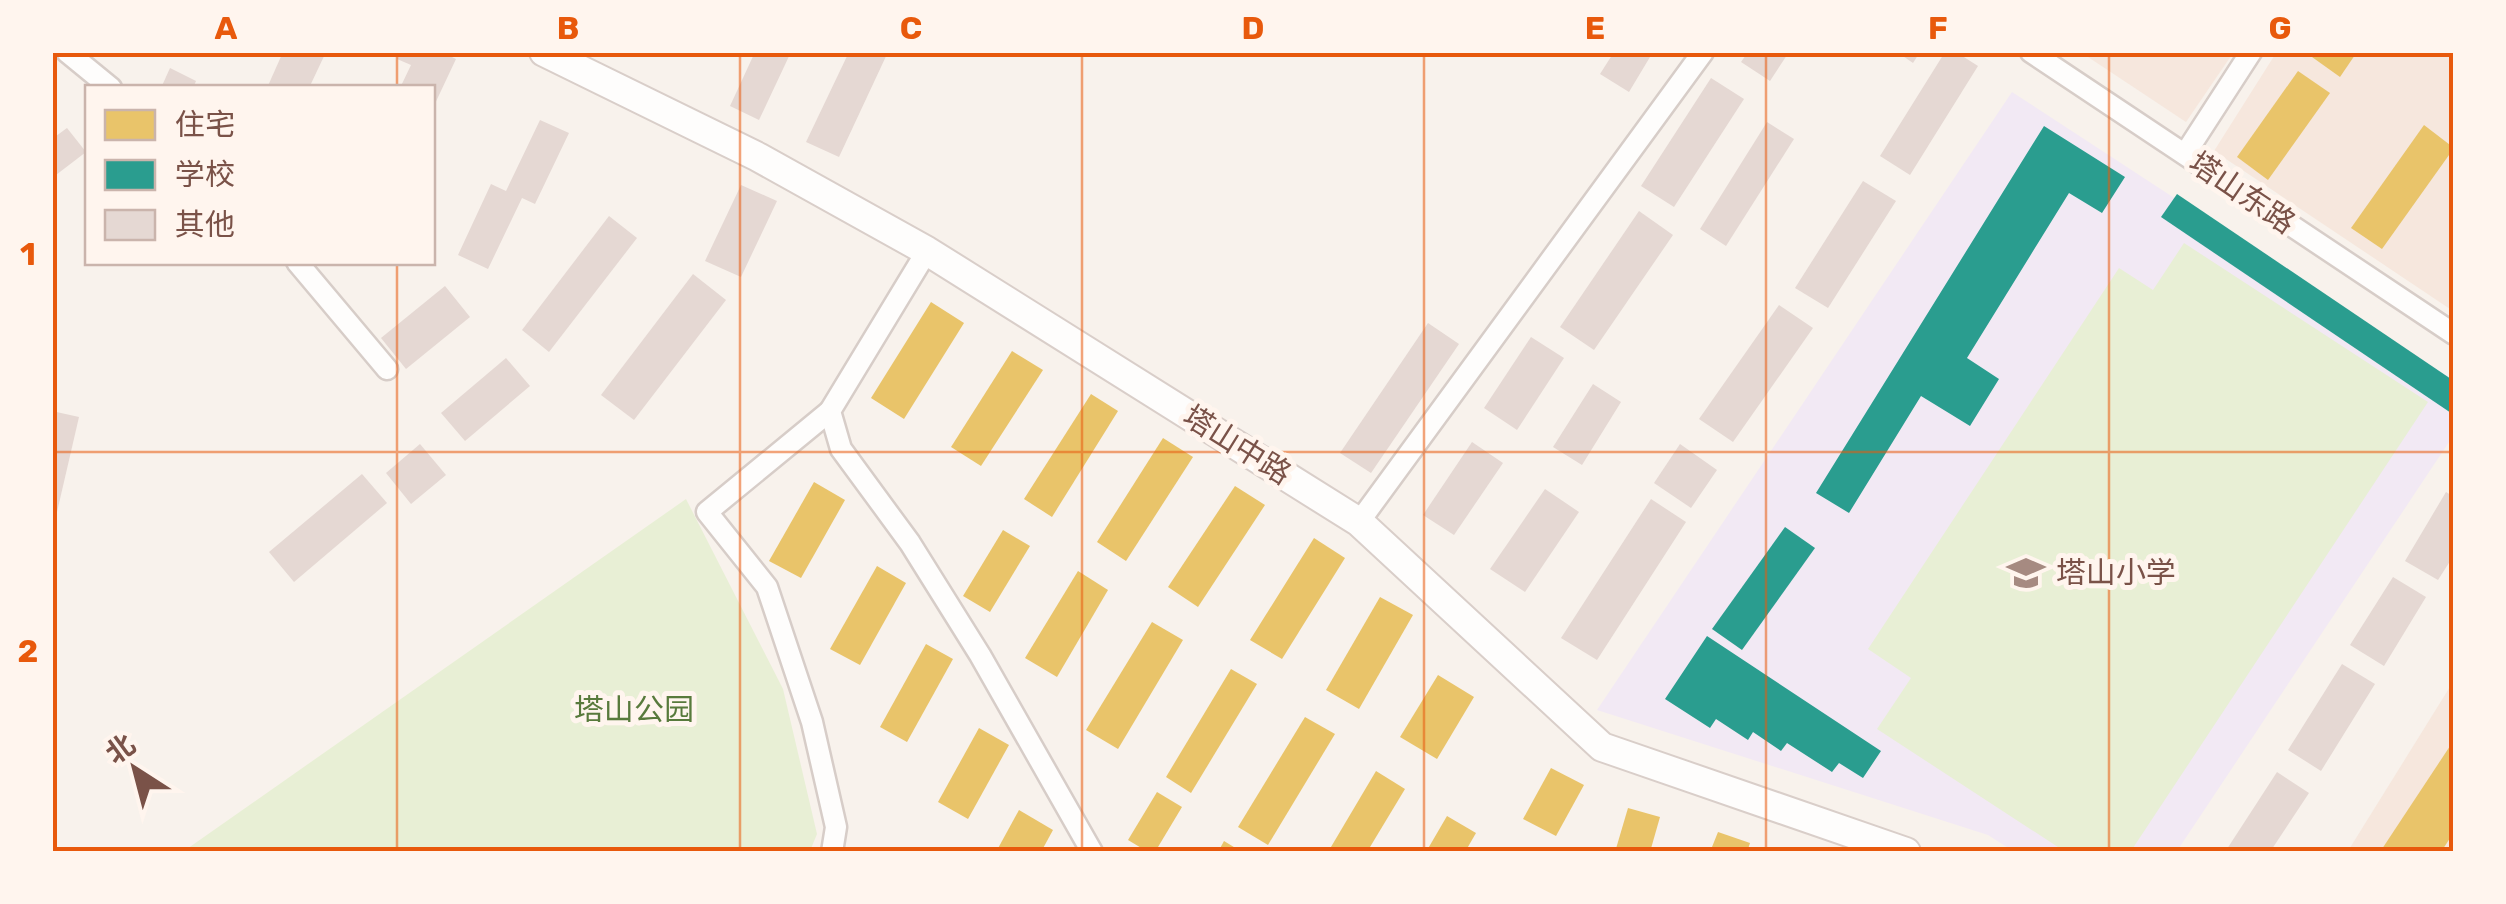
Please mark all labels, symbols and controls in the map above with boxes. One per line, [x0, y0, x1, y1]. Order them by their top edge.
text: A [215, 9, 238, 47]
text: B [557, 9, 579, 47]
text: C [900, 9, 922, 47]
text: D [1242, 9, 1264, 47]
text: E [1585, 9, 1605, 47]
text: F [1928, 9, 1948, 47]
text: G [2268, 9, 2292, 47]
legend [85, 85, 435, 265]
text: 住宅 [175, 107, 235, 143]
street label: 塔山东路 [2182, 145, 2302, 241]
text: 学校 [175, 157, 235, 193]
text: 其他 [175, 207, 235, 243]
text: 1 [20, 235, 36, 273]
street label: 塔山中路 [1177, 398, 1297, 492]
school or university icon: 塔山小学 [2005, 552, 2047, 594]
place label: 塔山小学 [2056, 555, 2176, 591]
text: 2 [18, 632, 38, 670]
park label: 塔山公园 [574, 692, 694, 728]
north arrow [85, 719, 185, 819]
text: 北 [100, 728, 142, 771]

